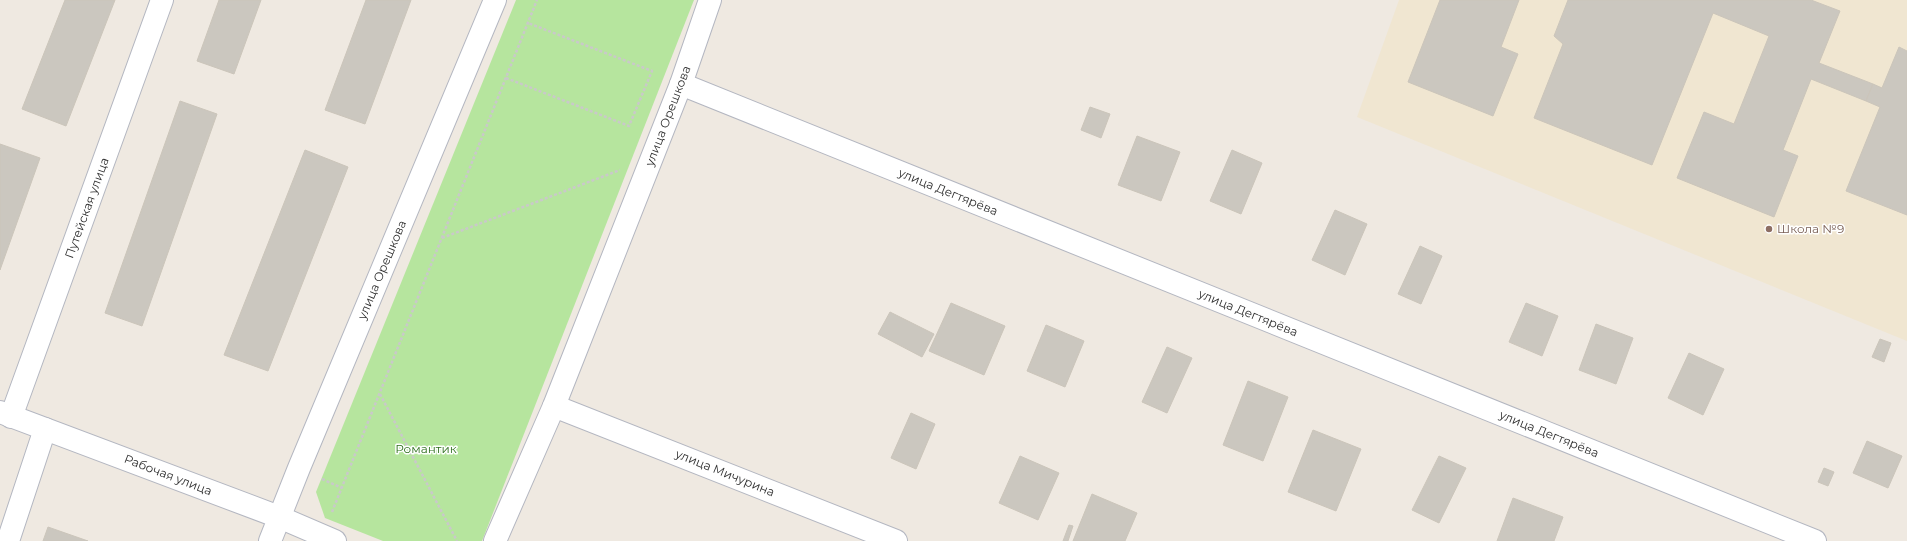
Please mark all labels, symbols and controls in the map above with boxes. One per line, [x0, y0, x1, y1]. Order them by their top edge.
street label: улица Орешкова [641, 64, 694, 169]
street label: Путейская улица [61, 155, 112, 260]
street label: улица Дегтярёва [895, 164, 1000, 218]
street label: улица Орешкова [353, 218, 409, 323]
place label: Школа №9 [1777, 221, 1844, 236]
marker: Школа №9 [1764, 224, 1774, 234]
street label: улица Дегтярёва [1195, 285, 1300, 339]
street label: улица Дегтярёва [1496, 406, 1601, 460]
park label: Романтик [395, 441, 457, 456]
street label: улица Мичурина [672, 445, 777, 499]
street label: Рабочая улица [122, 451, 214, 498]

